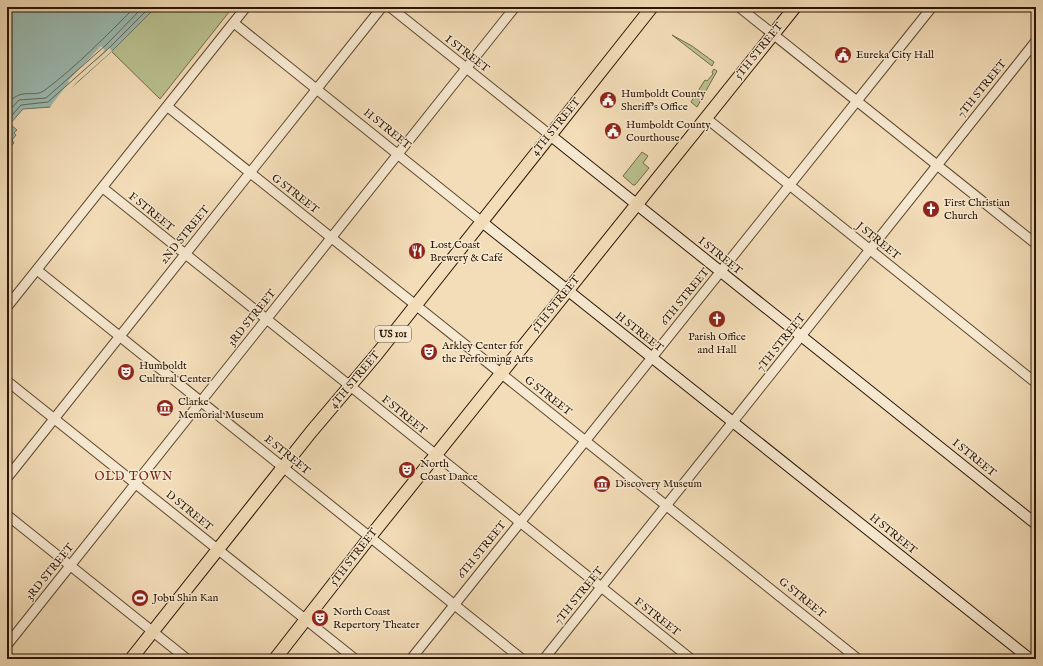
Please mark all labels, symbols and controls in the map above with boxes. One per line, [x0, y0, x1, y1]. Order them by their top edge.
street label: 5TH STREET [732, 20, 786, 82]
street label: I STREET [442, 32, 492, 76]
public building icon: Eureka City Hall [833, 45, 853, 65]
place label: Eureka City Hall [856, 48, 934, 62]
street label: 7TH STREET [954, 57, 1010, 121]
place label: Humboldt County Sheriff's Office [621, 87, 706, 114]
public building icon: Humboldt County Sheriff's Office [598, 90, 618, 110]
street label: 4TH STREET [528, 95, 584, 159]
street label: H STREET [360, 106, 414, 152]
place label: Humboldt County Courthouse [626, 118, 711, 145]
public building icon: Humboldt County Courthouse [603, 121, 623, 141]
street label: G STREET [268, 171, 322, 217]
street label: F STREET [125, 189, 177, 235]
place label: First Christian Church [944, 196, 1010, 223]
church icon: First Christian Church [921, 199, 941, 219]
street label: 2ND STREET [157, 203, 213, 267]
street label: J STREET [852, 218, 903, 263]
street label: I STREET [695, 234, 745, 278]
place label: Lost Coast Brewery & Café [430, 238, 503, 265]
restaurant icon: Lost Coast Brewery & Café [407, 241, 427, 261]
street label: 6TH STREET [658, 266, 712, 328]
street label: 5TH STREET [529, 273, 583, 335]
street label: 3RD STREET [225, 287, 279, 349]
street label: H STREET [612, 309, 666, 355]
church icon: Parish Office and Hall [707, 309, 727, 329]
street label: 7TH STREET [753, 311, 809, 375]
road number: US 101 [375, 326, 411, 342]
place label: Parish Office and Hall [688, 330, 746, 357]
place label: Arkley Center for the Performing Arts [441, 339, 533, 366]
theatre icon: Arkley Center for the Performing Arts [419, 342, 439, 362]
street label: 4TH STREET [327, 349, 383, 411]
place label: Humboldt Cultural Center [139, 359, 211, 386]
theatre icon: Humboldt Cultural Center [116, 362, 136, 382]
street label: G STREET [521, 373, 575, 419]
street label: F STREET [378, 392, 430, 438]
place label: Clarke Memorial Museum [178, 395, 264, 422]
museum icon: Clarke Memorial Museum [155, 398, 175, 418]
street label: E STREET [261, 432, 313, 478]
street label: I STREET [949, 436, 999, 480]
place label: North Coast Dance [420, 457, 478, 484]
theatre icon: North Coast Dance [397, 460, 417, 480]
district label: OLD TOWN [95, 469, 173, 484]
museum icon: Discovery Museum [592, 474, 612, 494]
place label: Discovery Museum [615, 477, 702, 491]
street label: D STREET [163, 488, 215, 534]
street label: H STREET [866, 511, 920, 557]
street label: 6TH STREET [455, 519, 509, 581]
street label: 5TH STREET [327, 525, 381, 589]
street label: 3RD STREET [23, 541, 77, 603]
street label: 7TH STREET [551, 564, 607, 628]
street label: G STREET [776, 575, 828, 621]
sports icon: Jobu Shin Kan [130, 588, 150, 608]
place label: Jobu Shin Kan [151, 591, 218, 605]
street label: F STREET [631, 595, 683, 639]
place label: North Coast Repertory Theater [333, 605, 419, 632]
theatre icon: North Coast Repertory Theater [310, 608, 330, 628]

